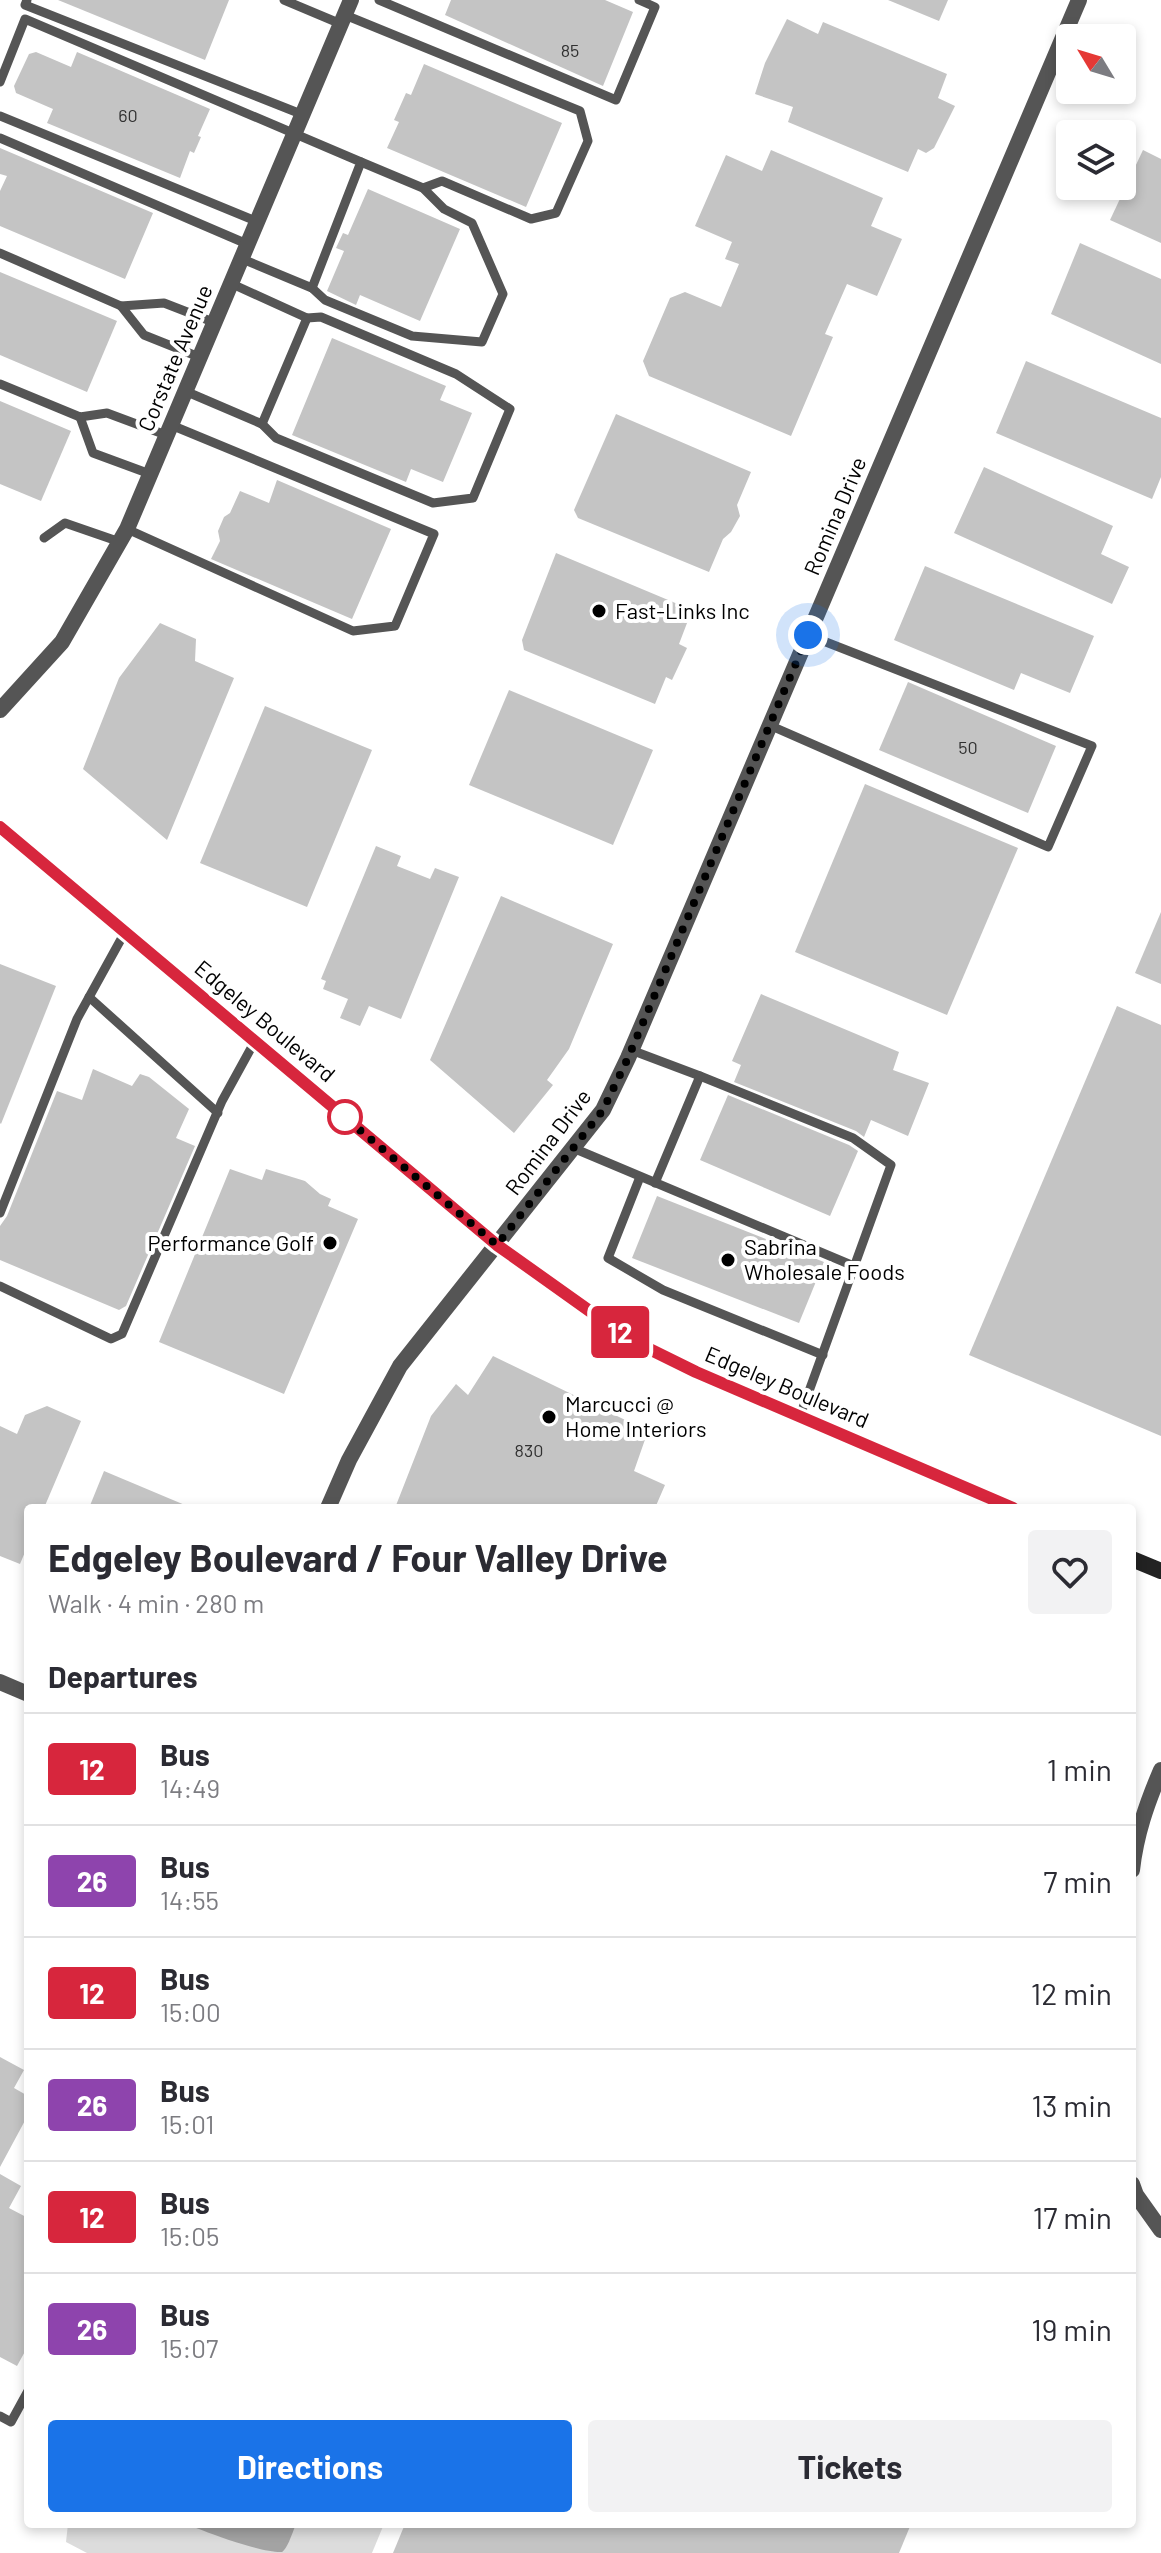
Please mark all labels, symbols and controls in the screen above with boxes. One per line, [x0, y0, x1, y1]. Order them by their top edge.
north arrow [1056, 24, 1136, 104]
map controls [1056, 24, 1136, 200]
house number: 85 [561, 39, 579, 61]
house number: 60 [118, 104, 138, 126]
button: layers [1056, 120, 1136, 200]
street label: Corstate Avenue [131, 280, 217, 435]
street label: Romina Drive [798, 453, 871, 579]
place label: Fast-Links Inc [615, 597, 750, 623]
marker: Fast-Links Inc [590, 602, 608, 620]
your location [788, 615, 828, 655]
house number: 50 [958, 736, 978, 758]
street label: Edgeley Boulevard [190, 954, 341, 1087]
street label: Romina Drive [499, 1083, 595, 1199]
unlabelled marker [328, 1100, 362, 1134]
place label: Performance Golf [148, 1229, 314, 1255]
place label: Sabrina Wholesale Foods [744, 1233, 905, 1284]
marker: Performance Golf [321, 1234, 339, 1252]
marker: Sabrina Wholesale Foods [719, 1251, 737, 1269]
line badge: 12 [584, 1306, 656, 1358]
text: 12 [607, 1315, 633, 1349]
street label: Edgeley Boulevard [702, 1340, 873, 1432]
place label: Marcucci @ Home Interiors [565, 1390, 707, 1441]
marker: Marcucci @ Home Interiors [540, 1408, 558, 1426]
house number: 830 [515, 1439, 543, 1461]
button: heart [1028, 1530, 1112, 1614]
text: Edgeley Boulevard / Four Valley Drive [48, 1534, 668, 1580]
text: Walk · 4 min · 280 m [48, 1587, 264, 1618]
text: Departures [48, 1658, 198, 1694]
text: Bus [160, 1736, 210, 1772]
text: 1 min [1047, 1751, 1112, 1787]
text: 12 [79, 1752, 105, 1786]
text: 14:49 [160, 1772, 220, 1803]
text: Bus [160, 1848, 210, 1884]
text: 7 min [1043, 1863, 1112, 1899]
text: 26 [77, 1864, 107, 1898]
text: 14:55 [160, 1884, 219, 1915]
text: Bus [160, 1960, 210, 1996]
text: 12 min [1031, 1975, 1112, 2011]
text: 12 [79, 1976, 105, 2010]
text: 15:00 [160, 1996, 221, 2027]
text: Bus [160, 2072, 210, 2108]
text: 13 min [1031, 2087, 1112, 2123]
text: 26 [77, 2088, 107, 2122]
text: 15:01 [160, 2108, 214, 2139]
text: Bus [160, 2184, 210, 2220]
text: 17 min [1033, 2199, 1112, 2235]
text: 12 [79, 2200, 105, 2234]
text: 15:05 [160, 2220, 219, 2251]
text: Bus [160, 2296, 210, 2332]
text: 19 min [1031, 2311, 1112, 2347]
text: 26 [77, 2312, 107, 2346]
text: 15:07 [160, 2332, 218, 2363]
button: Directions [48, 2420, 572, 2512]
button: Tickets [588, 2420, 1112, 2512]

